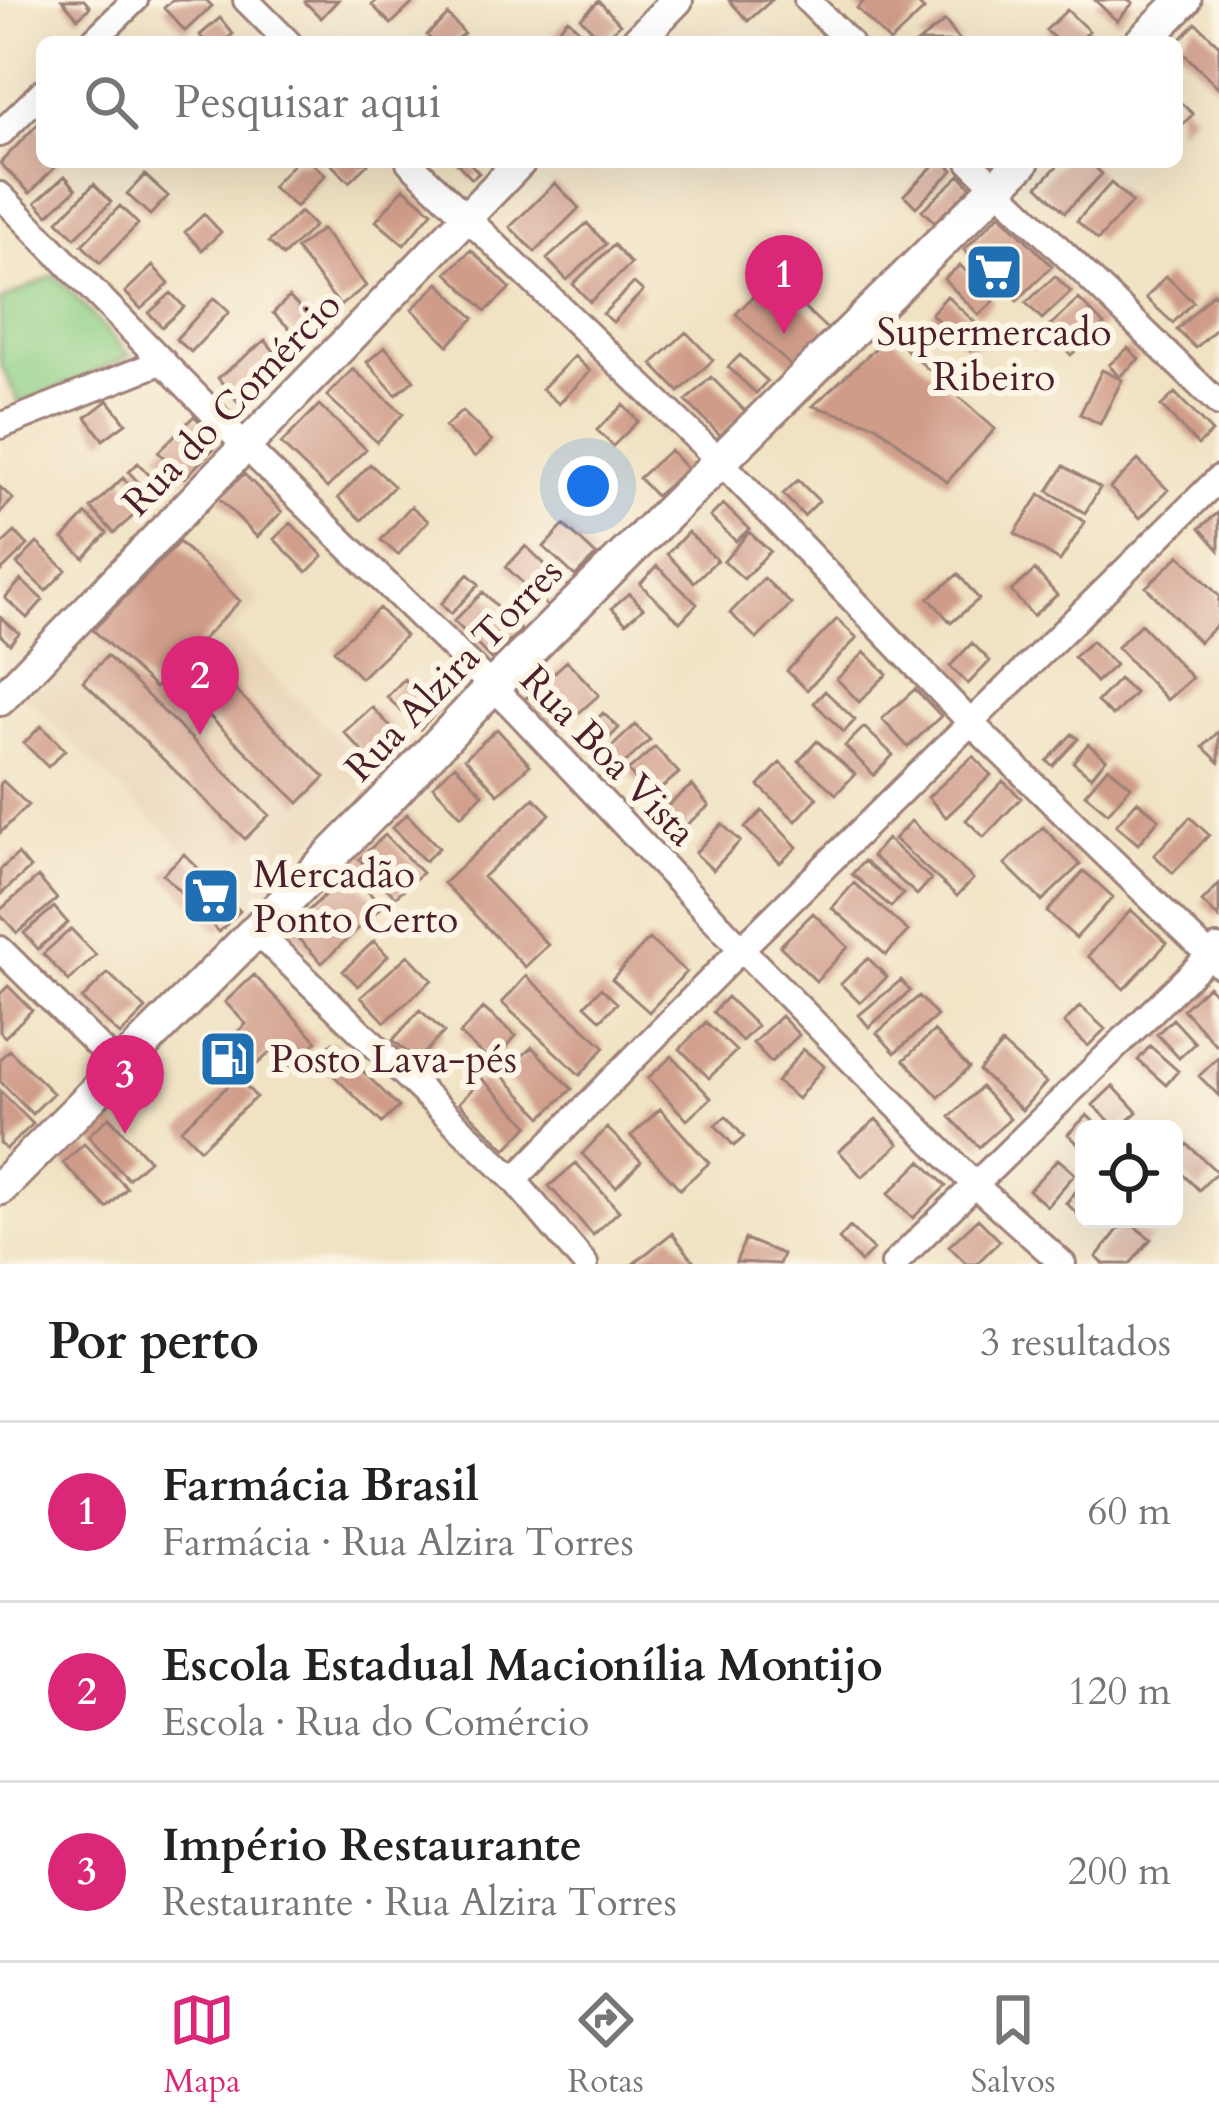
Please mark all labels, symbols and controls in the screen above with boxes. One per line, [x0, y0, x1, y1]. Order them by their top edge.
search box [36, 36, 1183, 168]
icon: search [78, 69, 144, 135]
text: Pesquisar aqui [174, 72, 441, 133]
pin: 1 [745, 235, 823, 334]
supermarket icon: Supermercado Ribeiro [963, 241, 1025, 303]
street label: Rua do Comércio [111, 280, 353, 528]
place label: Supermercado Ribeiro [876, 306, 1112, 404]
your location [558, 456, 618, 516]
street label: Rua Alzira Torres [333, 546, 575, 794]
pin: 2 [161, 636, 239, 735]
street label: Rua Boa Vista [508, 654, 708, 858]
place label: Mercadão Ponto Certo [253, 848, 458, 946]
supermarket icon: Mercadão Ponto Certo [180, 865, 242, 927]
fuel station icon: Posto Lava-pés [197, 1028, 259, 1090]
place label: Posto Lava-pés [270, 1033, 517, 1086]
pin: 3 [86, 1035, 164, 1134]
map controls [1075, 1120, 1183, 1228]
button: locate [1075, 1120, 1183, 1228]
text: Por perto [48, 1307, 259, 1377]
text: 3 resultados [980, 1316, 1171, 1369]
text: Farmácia Brasil [162, 1455, 479, 1516]
text: 1 [77, 1485, 97, 1538]
text: 60 m [1088, 1485, 1171, 1538]
text: Farmácia · Rua Alzira Torres [162, 1516, 634, 1569]
text: Escola Estadual Macionília Montijo [162, 1635, 883, 1696]
text: 2 [77, 1665, 97, 1718]
text: 120 m [1068, 1665, 1171, 1718]
text: Escola · Rua do Comércio [162, 1696, 589, 1749]
text: Império Restaurante [162, 1815, 582, 1876]
text: 3 [77, 1845, 97, 1898]
text: 200 m [1068, 1845, 1171, 1898]
text: Restaurante · Rua Alzira Torres [162, 1876, 677, 1929]
tab: Mapa [163, 1987, 241, 2104]
tab: Rotas [567, 1987, 644, 2104]
tab: Salvos [971, 1987, 1056, 2104]

